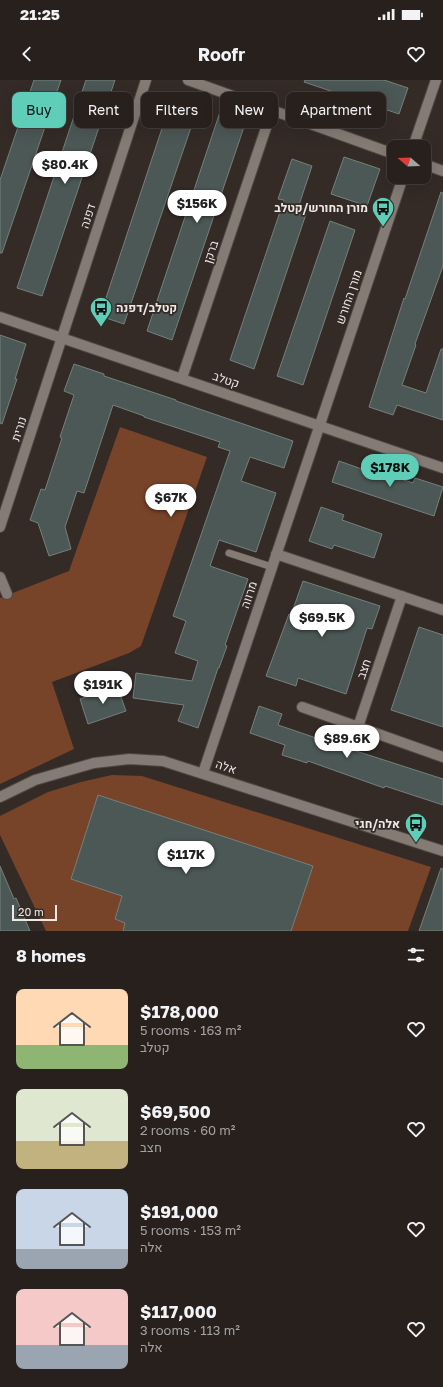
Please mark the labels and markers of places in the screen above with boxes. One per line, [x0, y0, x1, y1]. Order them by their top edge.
pin: $80.4K [32, 151, 98, 185]
pin: $156K [169, 190, 225, 224]
bus stop icon: מורן החורש/קטלב [370, 195, 396, 228]
place label: מורן החורש/קטלב [274, 200, 368, 215]
bus stop icon: קטלב/דפנה [88, 295, 114, 328]
place label: קטלב/דפנה [116, 300, 177, 315]
pin: $178K [362, 454, 418, 488]
pin: $67K [147, 484, 195, 518]
pin: $69.5K [289, 604, 355, 638]
pin: $191K [75, 671, 131, 705]
pin: $89.6K [314, 725, 380, 759]
bus stop icon: אלה/חגי [403, 811, 429, 844]
place label: אלה/חגי [355, 816, 400, 831]
pin: $117K [158, 841, 214, 875]

